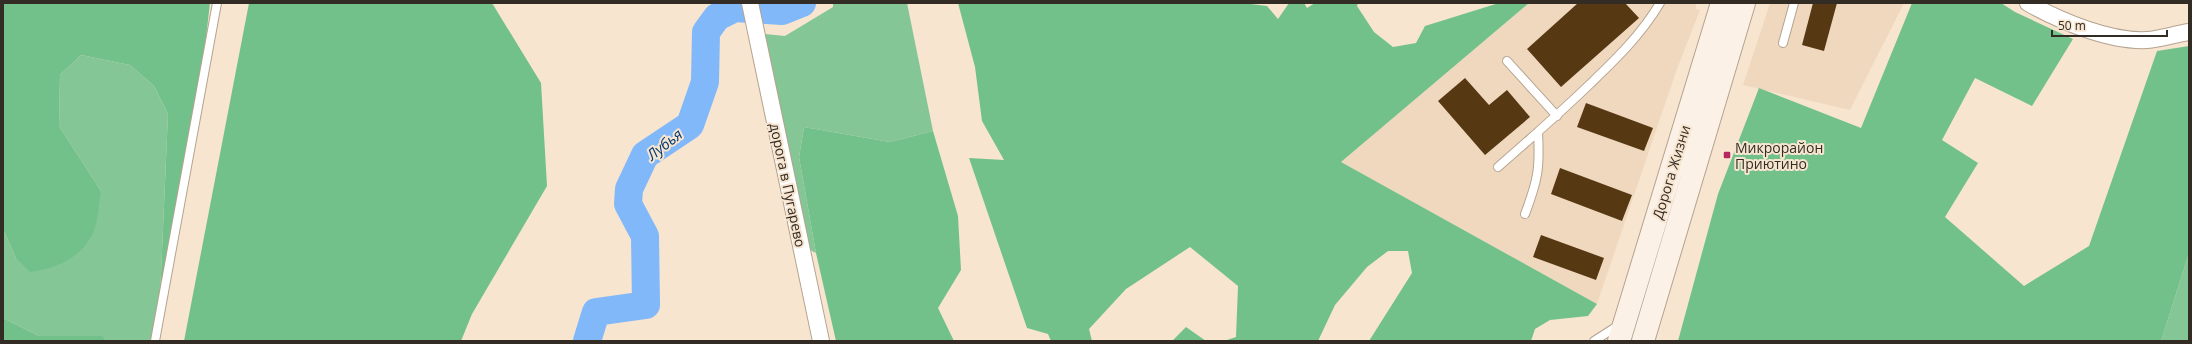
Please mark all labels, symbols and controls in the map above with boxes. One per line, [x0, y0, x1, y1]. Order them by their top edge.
scale bar [2052, 12, 2167, 38]
text: 50 m [2058, 17, 2086, 34]
street label: дорога в Пугарево [766, 121, 810, 249]
street label: Дорога Жизни [1648, 123, 1694, 221]
water label: Лубья [641, 124, 686, 165]
place label: Микрорайон Приютино [1735, 138, 1823, 173]
marker: Микрорайон Приютино [1722, 150, 1732, 160]

